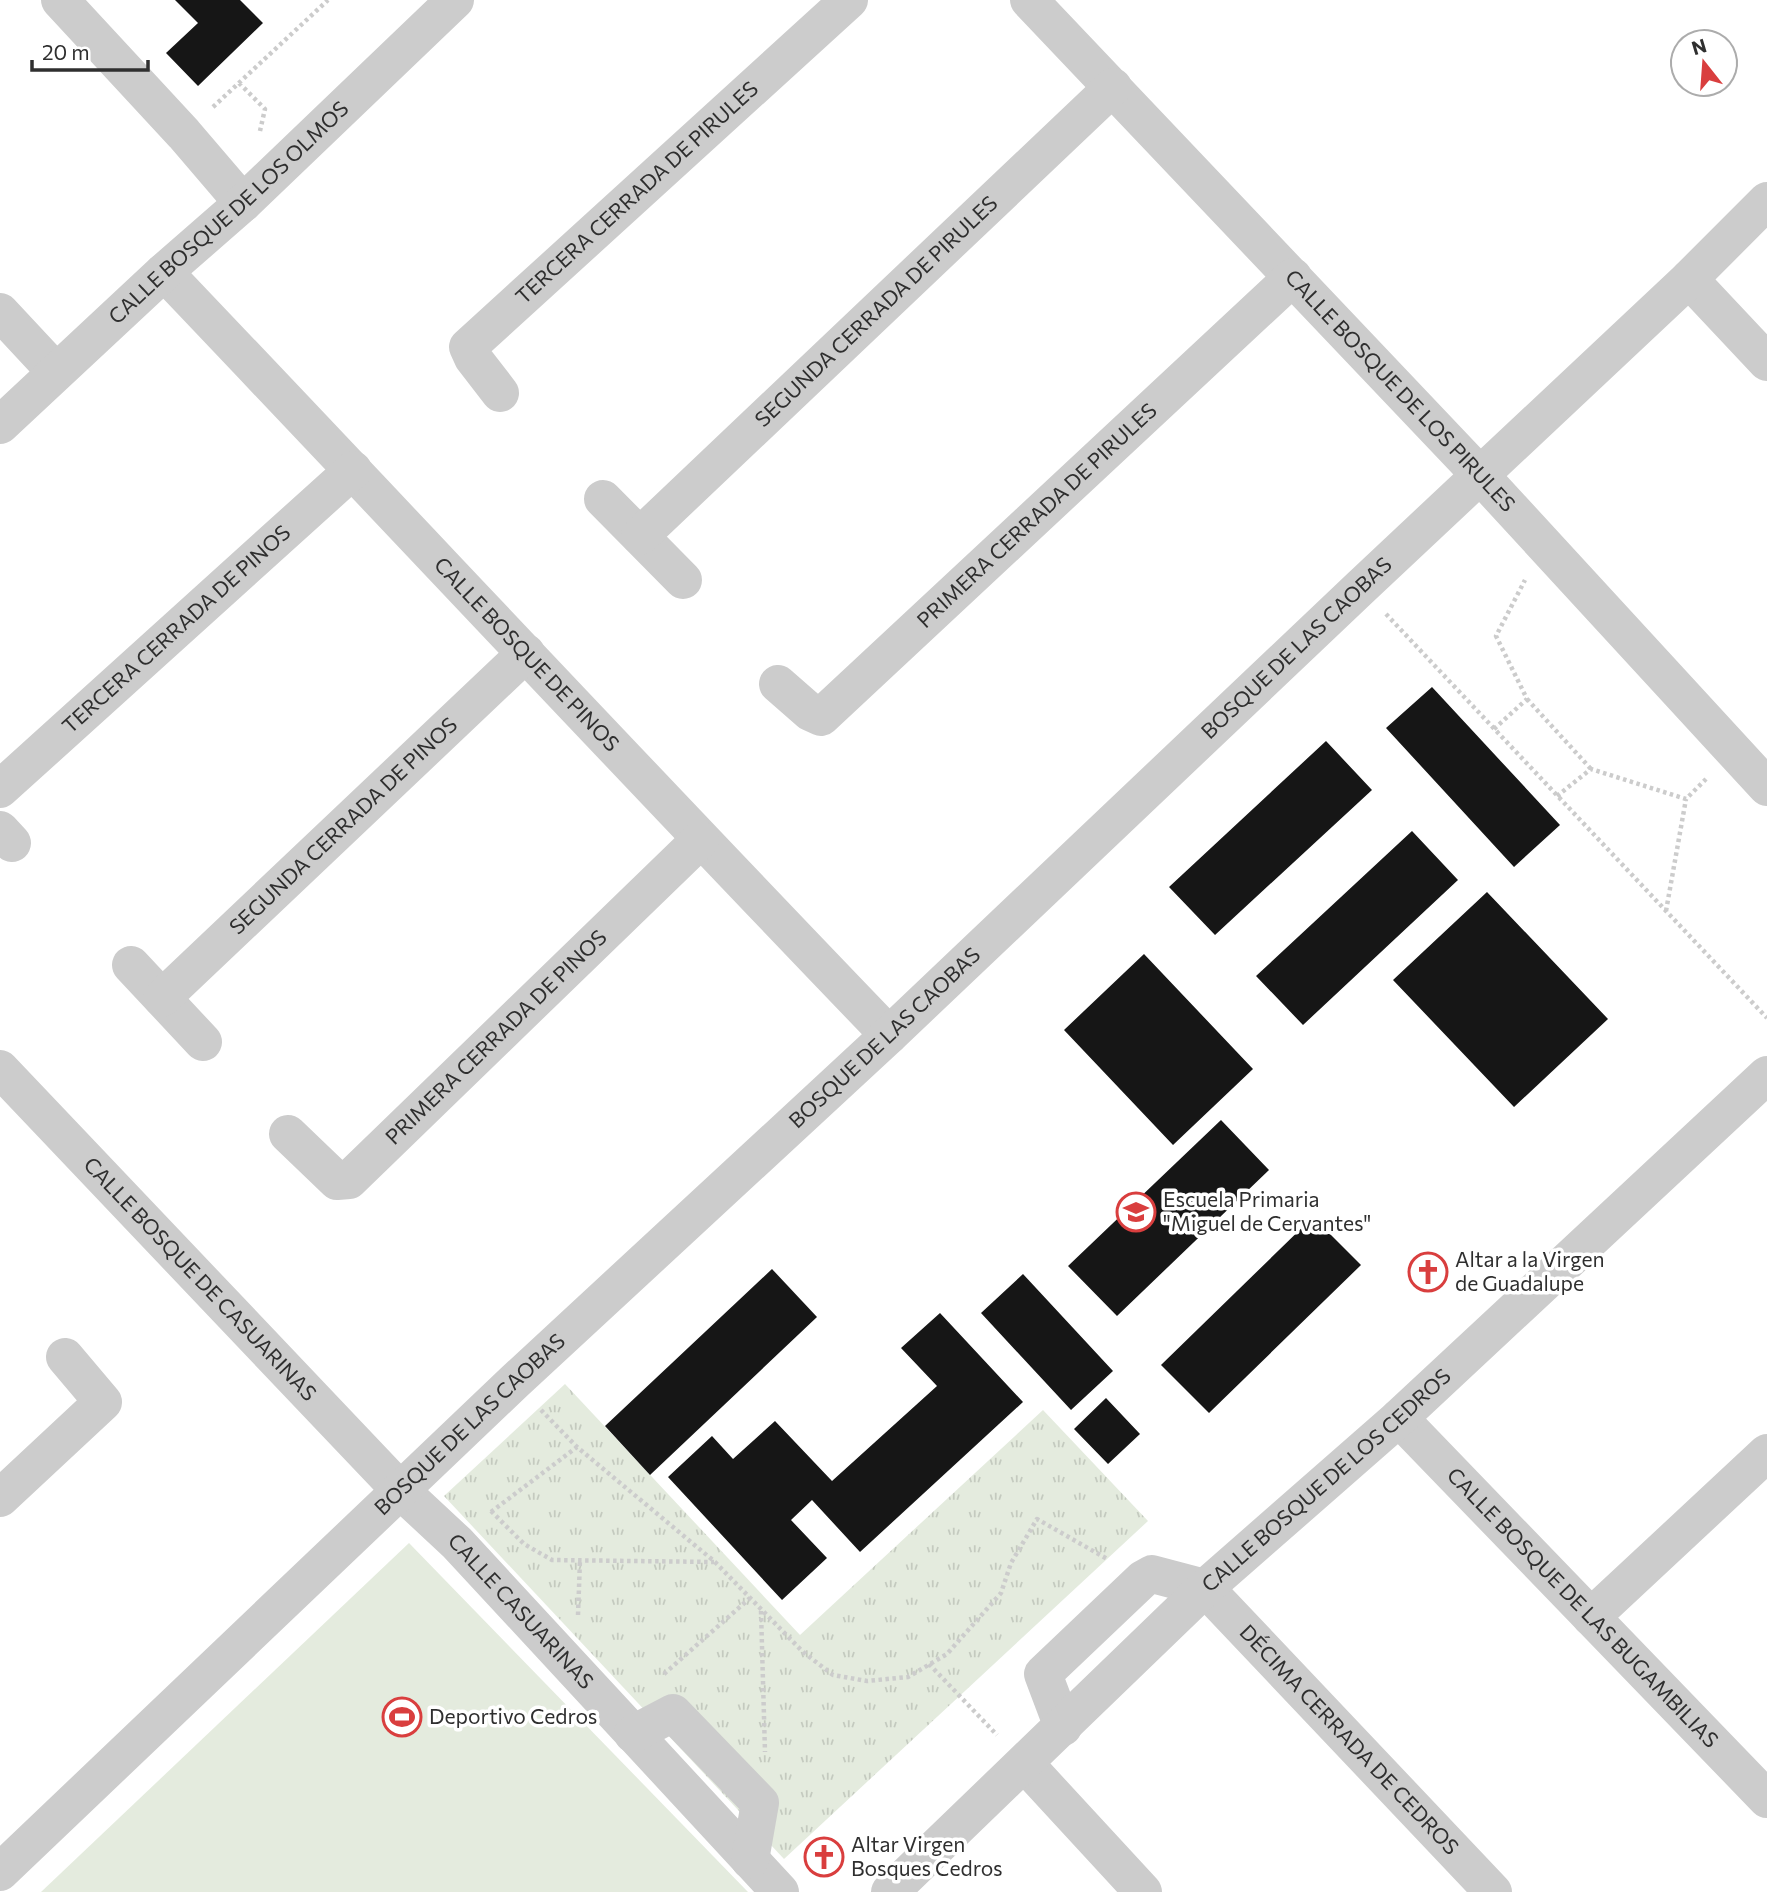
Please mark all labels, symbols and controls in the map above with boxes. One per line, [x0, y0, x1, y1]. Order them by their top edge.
scale bar [32, 28, 147, 72]
north arrow [1669, 28, 1739, 98]
text: N [1689, 33, 1709, 59]
text: 20 m [42, 39, 90, 64]
street label: TERCERA CERRADA DE PIRULES [510, 75, 762, 308]
street label: CALLE BOSQUE DE LOS OLMOS [103, 95, 353, 328]
street label: SEGUNDA CERRADA DE PIRULES [749, 190, 1002, 431]
street label: CALLE BOSQUE DE LOS PIRULES [1281, 264, 1521, 516]
street label: PRIMERA CERRADA DE PIRULES [911, 397, 1161, 632]
street label: TERCERA CERRADA DE PINOS [56, 519, 295, 738]
street label: CALLE BOSQUE DE PINOS [430, 551, 625, 756]
street label: BOSQUE DE LAS CAOBAS [1195, 551, 1396, 743]
street label: SEGUNDA CERRADA DE PINOS [223, 711, 461, 939]
street label: PRIMERA CERRADA DE PINOS [380, 924, 611, 1149]
street label: BOSQUE DE LAS CAOBAS [783, 941, 985, 1132]
street label: CALLE BOSQUE DE CASUARINAS [79, 1151, 322, 1405]
place label: Escuela Primaria "Miguel de Cervantes" [1163, 1186, 1371, 1235]
school or university icon: Escuela Primaria "Miguel de Cervantes" [1115, 1191, 1157, 1233]
place label: Altar a la Virgen de Guadalupe [1455, 1246, 1605, 1295]
church icon: Altar a la Virgen de Guadalupe [1407, 1251, 1449, 1293]
street label: BOSQUE DE LAS CAOBAS [369, 1327, 569, 1519]
street label: CALLE BOSQUE DE LOS CEDROS [1196, 1362, 1455, 1596]
street label: CALLE BOSQUE DE LAS BUGAMBILIAS [1443, 1462, 1724, 1752]
street label: CALLE CASUARINAS [444, 1527, 600, 1693]
street label: DÉCIMA CERRADA DE CEDROS [1235, 1619, 1465, 1859]
sports icon: Deportivo Cedros [381, 1696, 423, 1738]
place label: Deportivo Cedros [429, 1703, 597, 1728]
place label: Altar Virgen Bosques Cedros [851, 1831, 1003, 1880]
church icon: Altar Virgen Bosques Cedros [803, 1836, 845, 1878]

